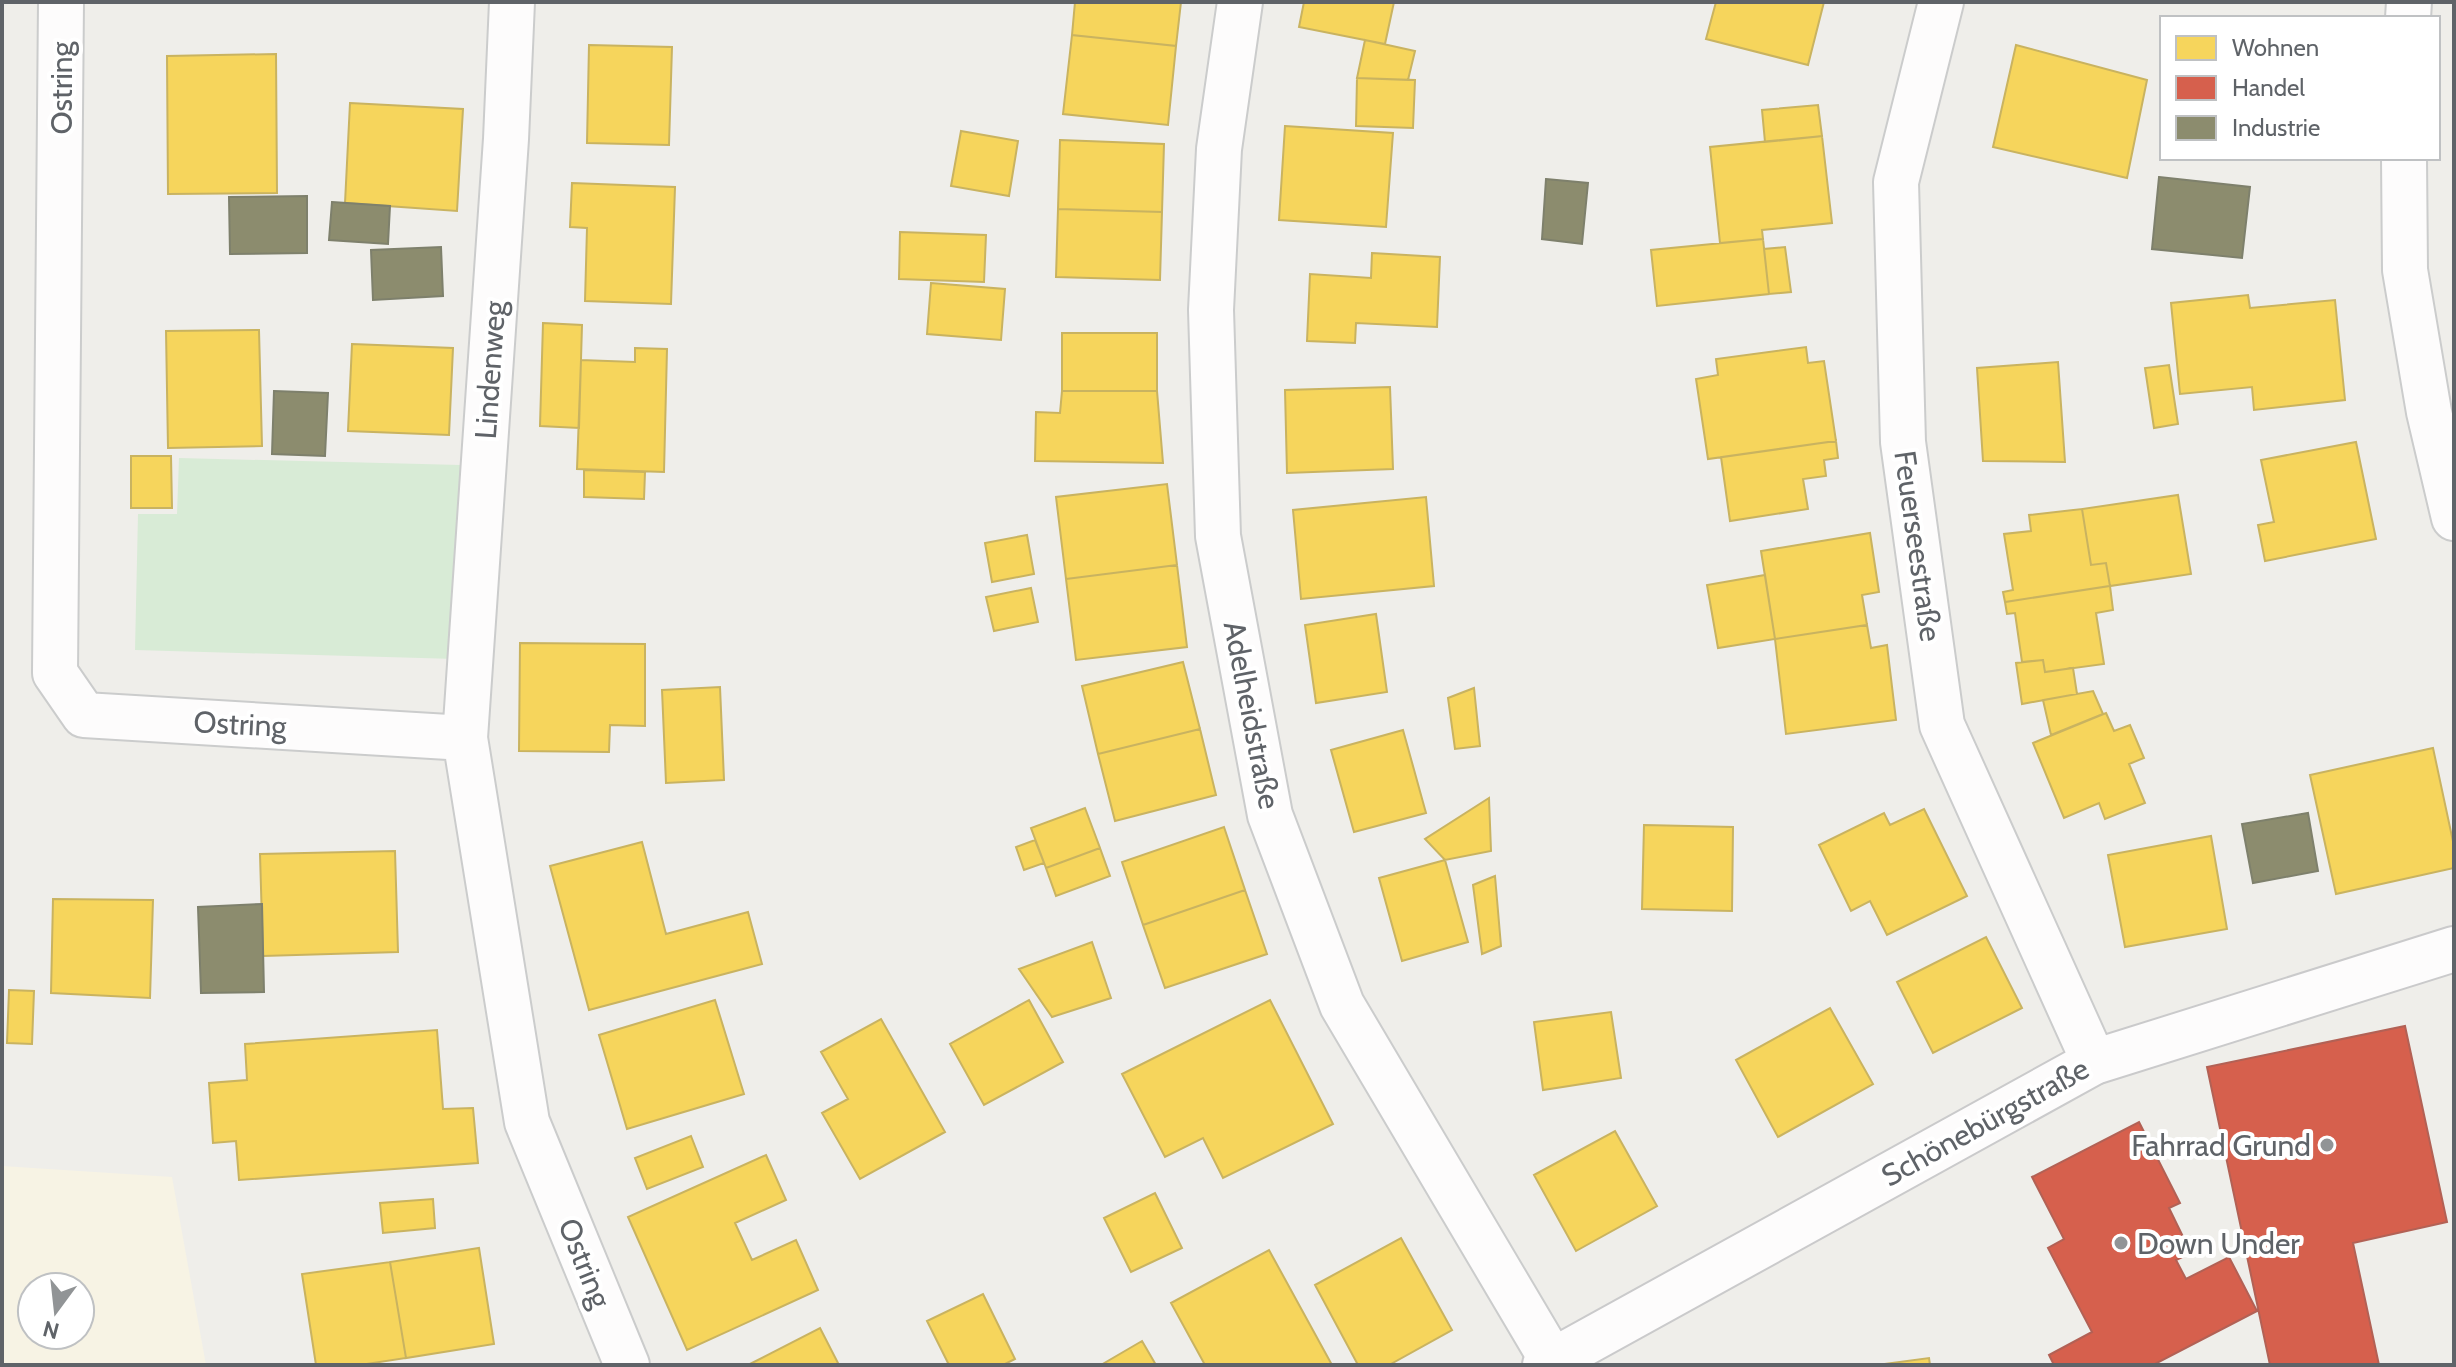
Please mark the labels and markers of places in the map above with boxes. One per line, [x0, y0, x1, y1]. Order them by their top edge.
place label: Fahrrad Grund [2131, 1127, 2311, 1164]
marker: Fahrrad Grund [2318, 1136, 2336, 1154]
place label: Down Under [2137, 1225, 2300, 1262]
marker: Down Under [2112, 1234, 2130, 1252]

